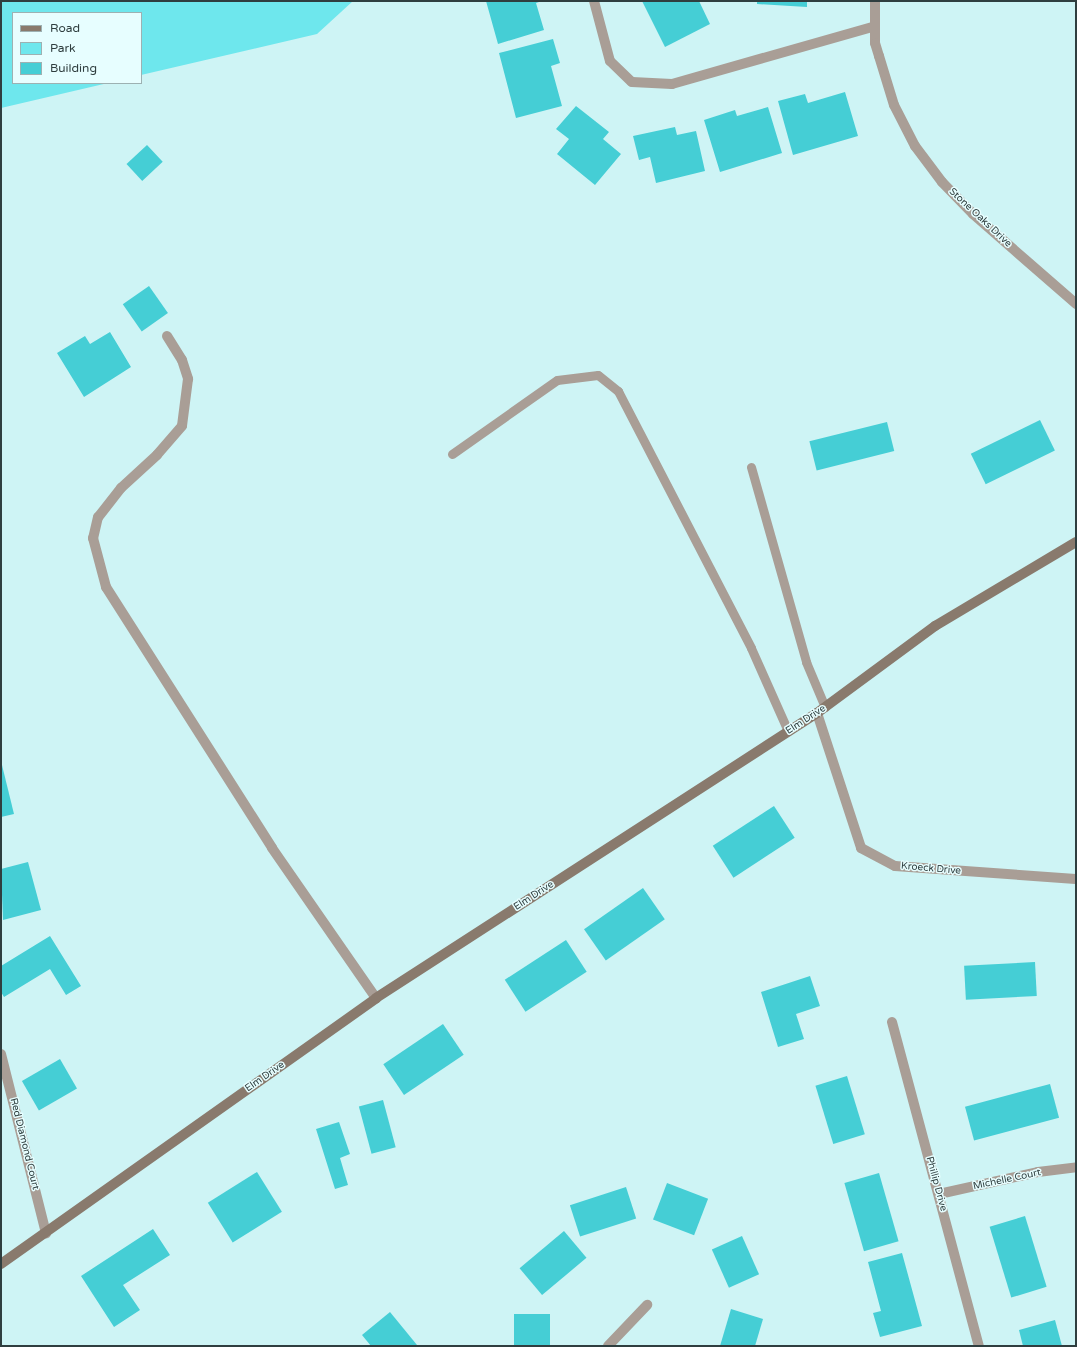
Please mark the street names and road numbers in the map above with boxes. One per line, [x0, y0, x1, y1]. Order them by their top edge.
street label: Stone Oaks Drive [946, 186, 1014, 250]
street label: Elm Drive [784, 703, 828, 737]
street label: Kroeck Drive [901, 860, 961, 878]
street label: Elm Drive [512, 879, 556, 913]
street label: Elm Drive [243, 1059, 287, 1095]
street label: Red Diamond Court [7, 1097, 41, 1191]
street label: Phillip Drive [923, 1155, 949, 1213]
street label: Michelle Court [972, 1167, 1042, 1193]

